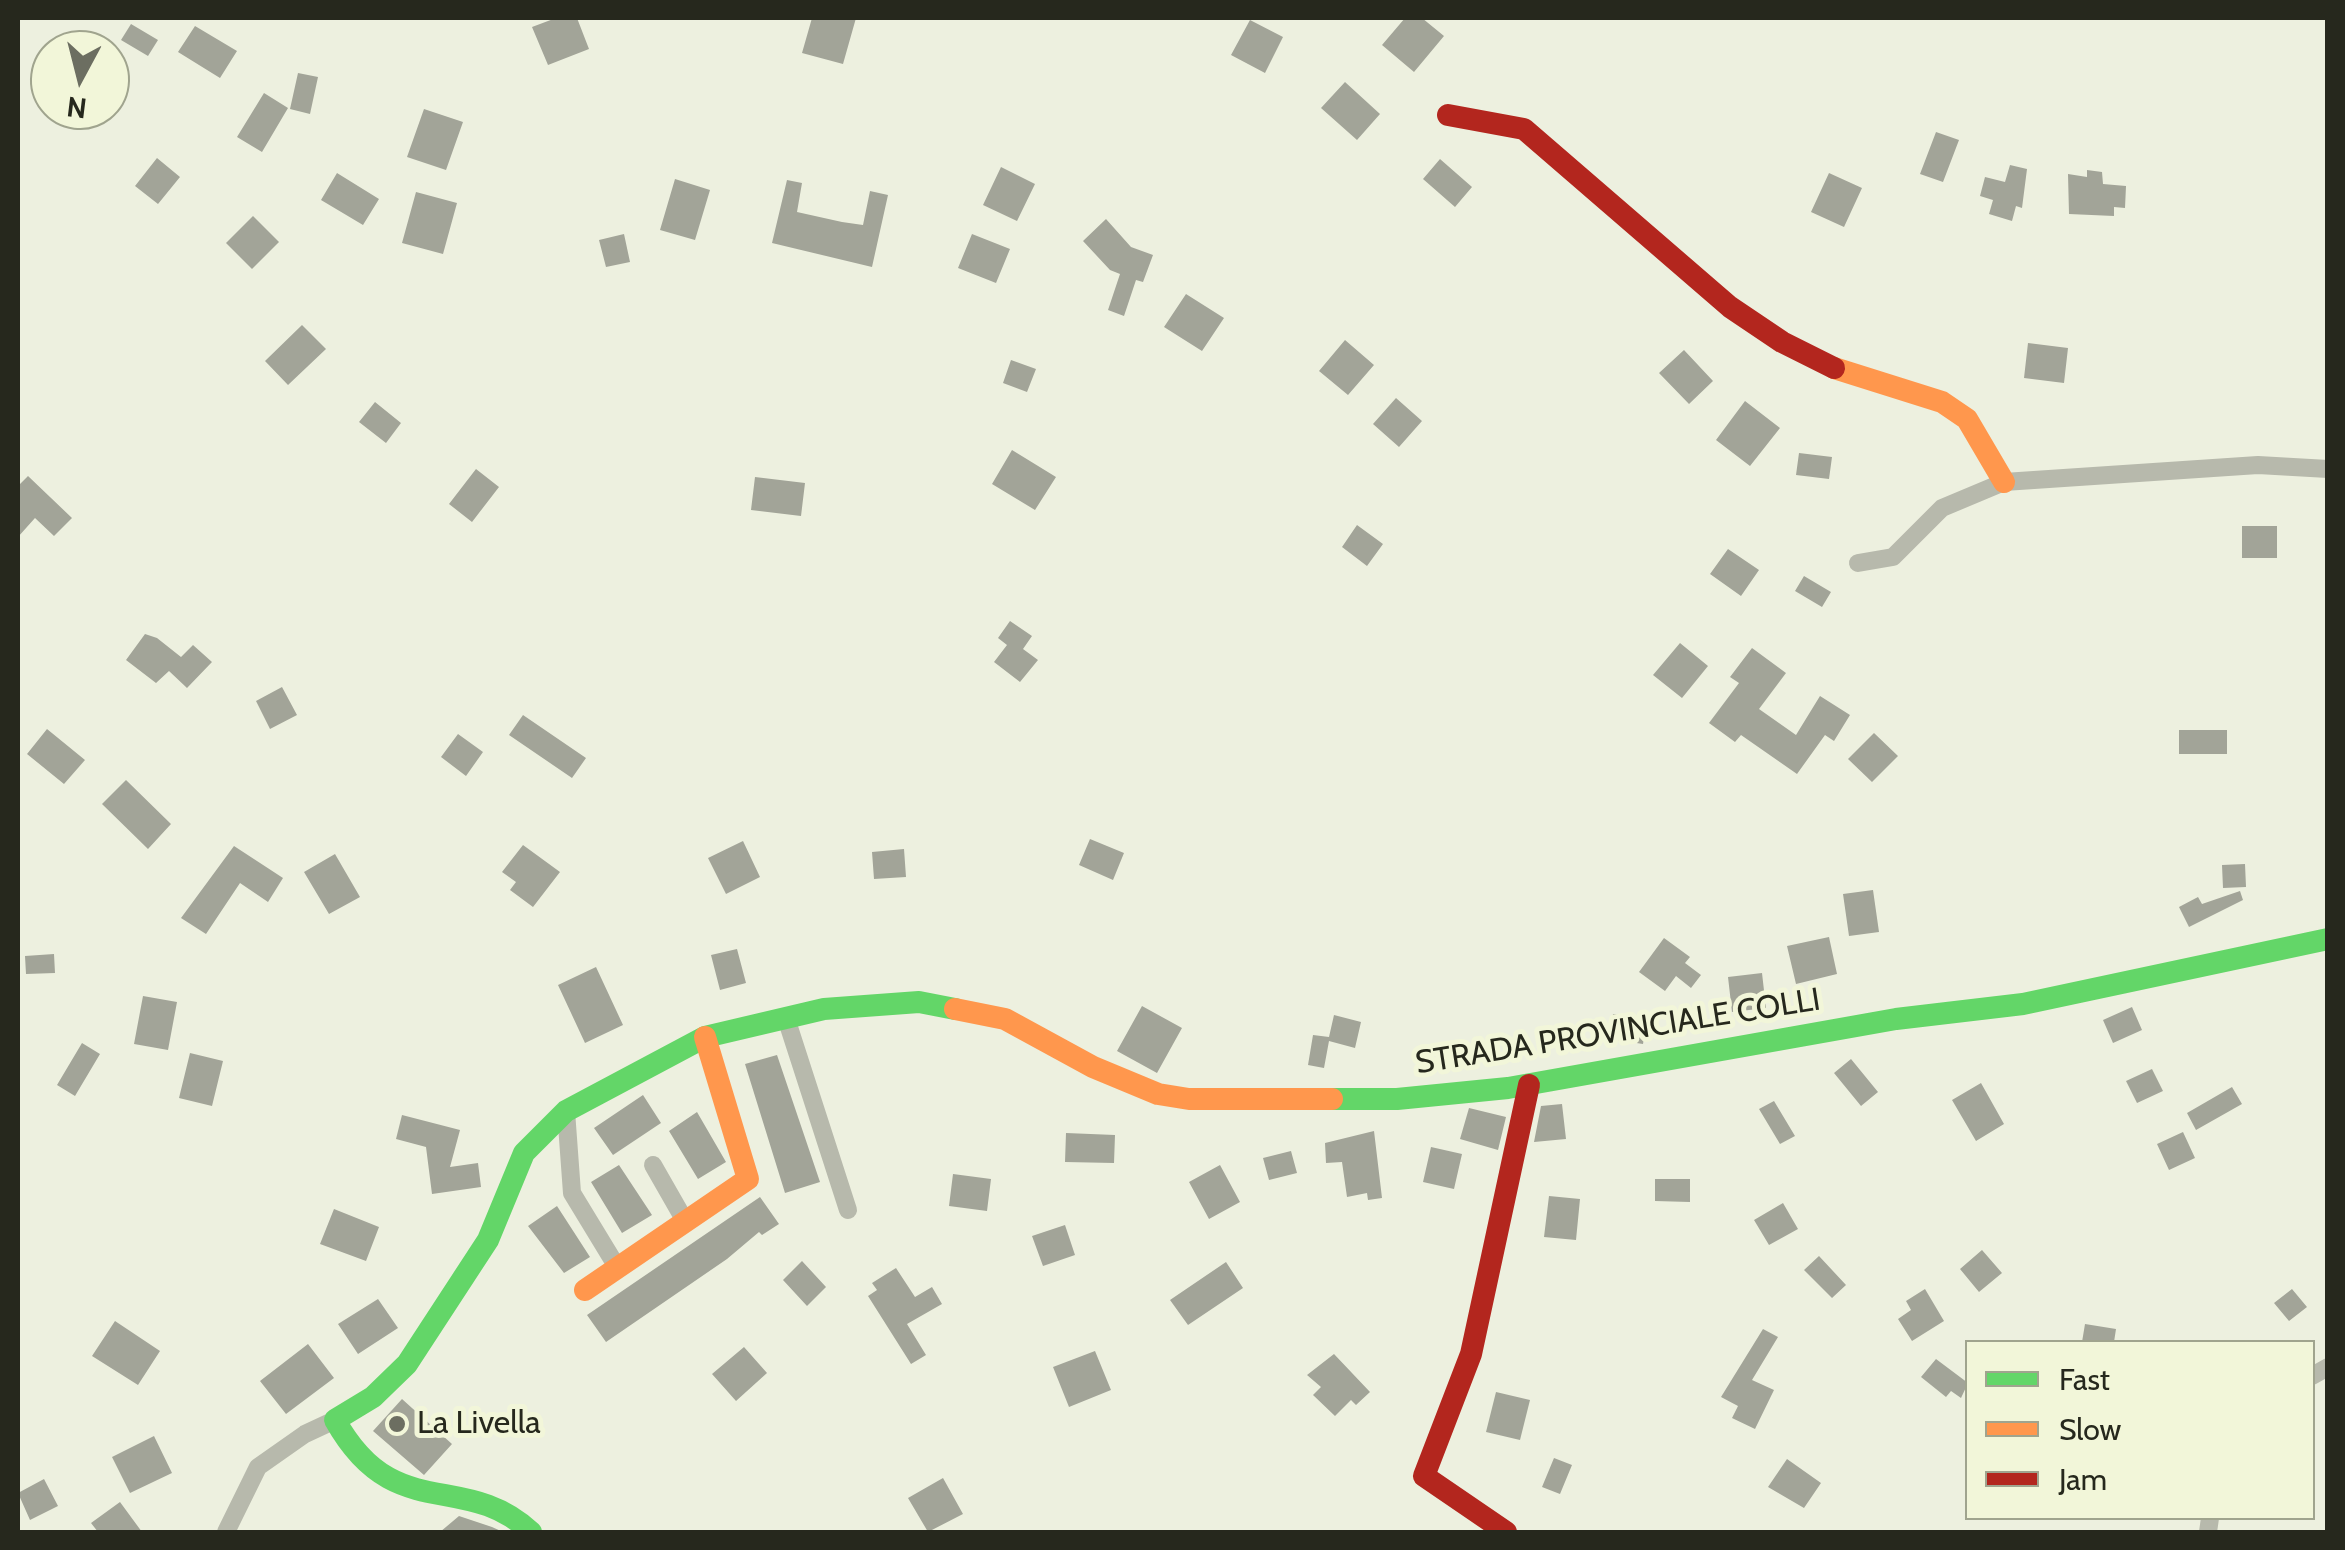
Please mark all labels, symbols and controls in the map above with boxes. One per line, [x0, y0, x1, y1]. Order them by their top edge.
north arrow [30, 30, 130, 130]
text: N [65, 90, 88, 126]
street label: STRADA PROVINCIALE COLLI [1413, 981, 1823, 1083]
legend [1965, 1340, 2315, 1520]
text: Fast [2059, 1361, 2110, 1398]
place label: La Livella [417, 1405, 541, 1443]
text: Slow [2059, 1411, 2121, 1448]
marker: La Livella [386, 1413, 408, 1435]
text: Jam [2059, 1461, 2107, 1498]

